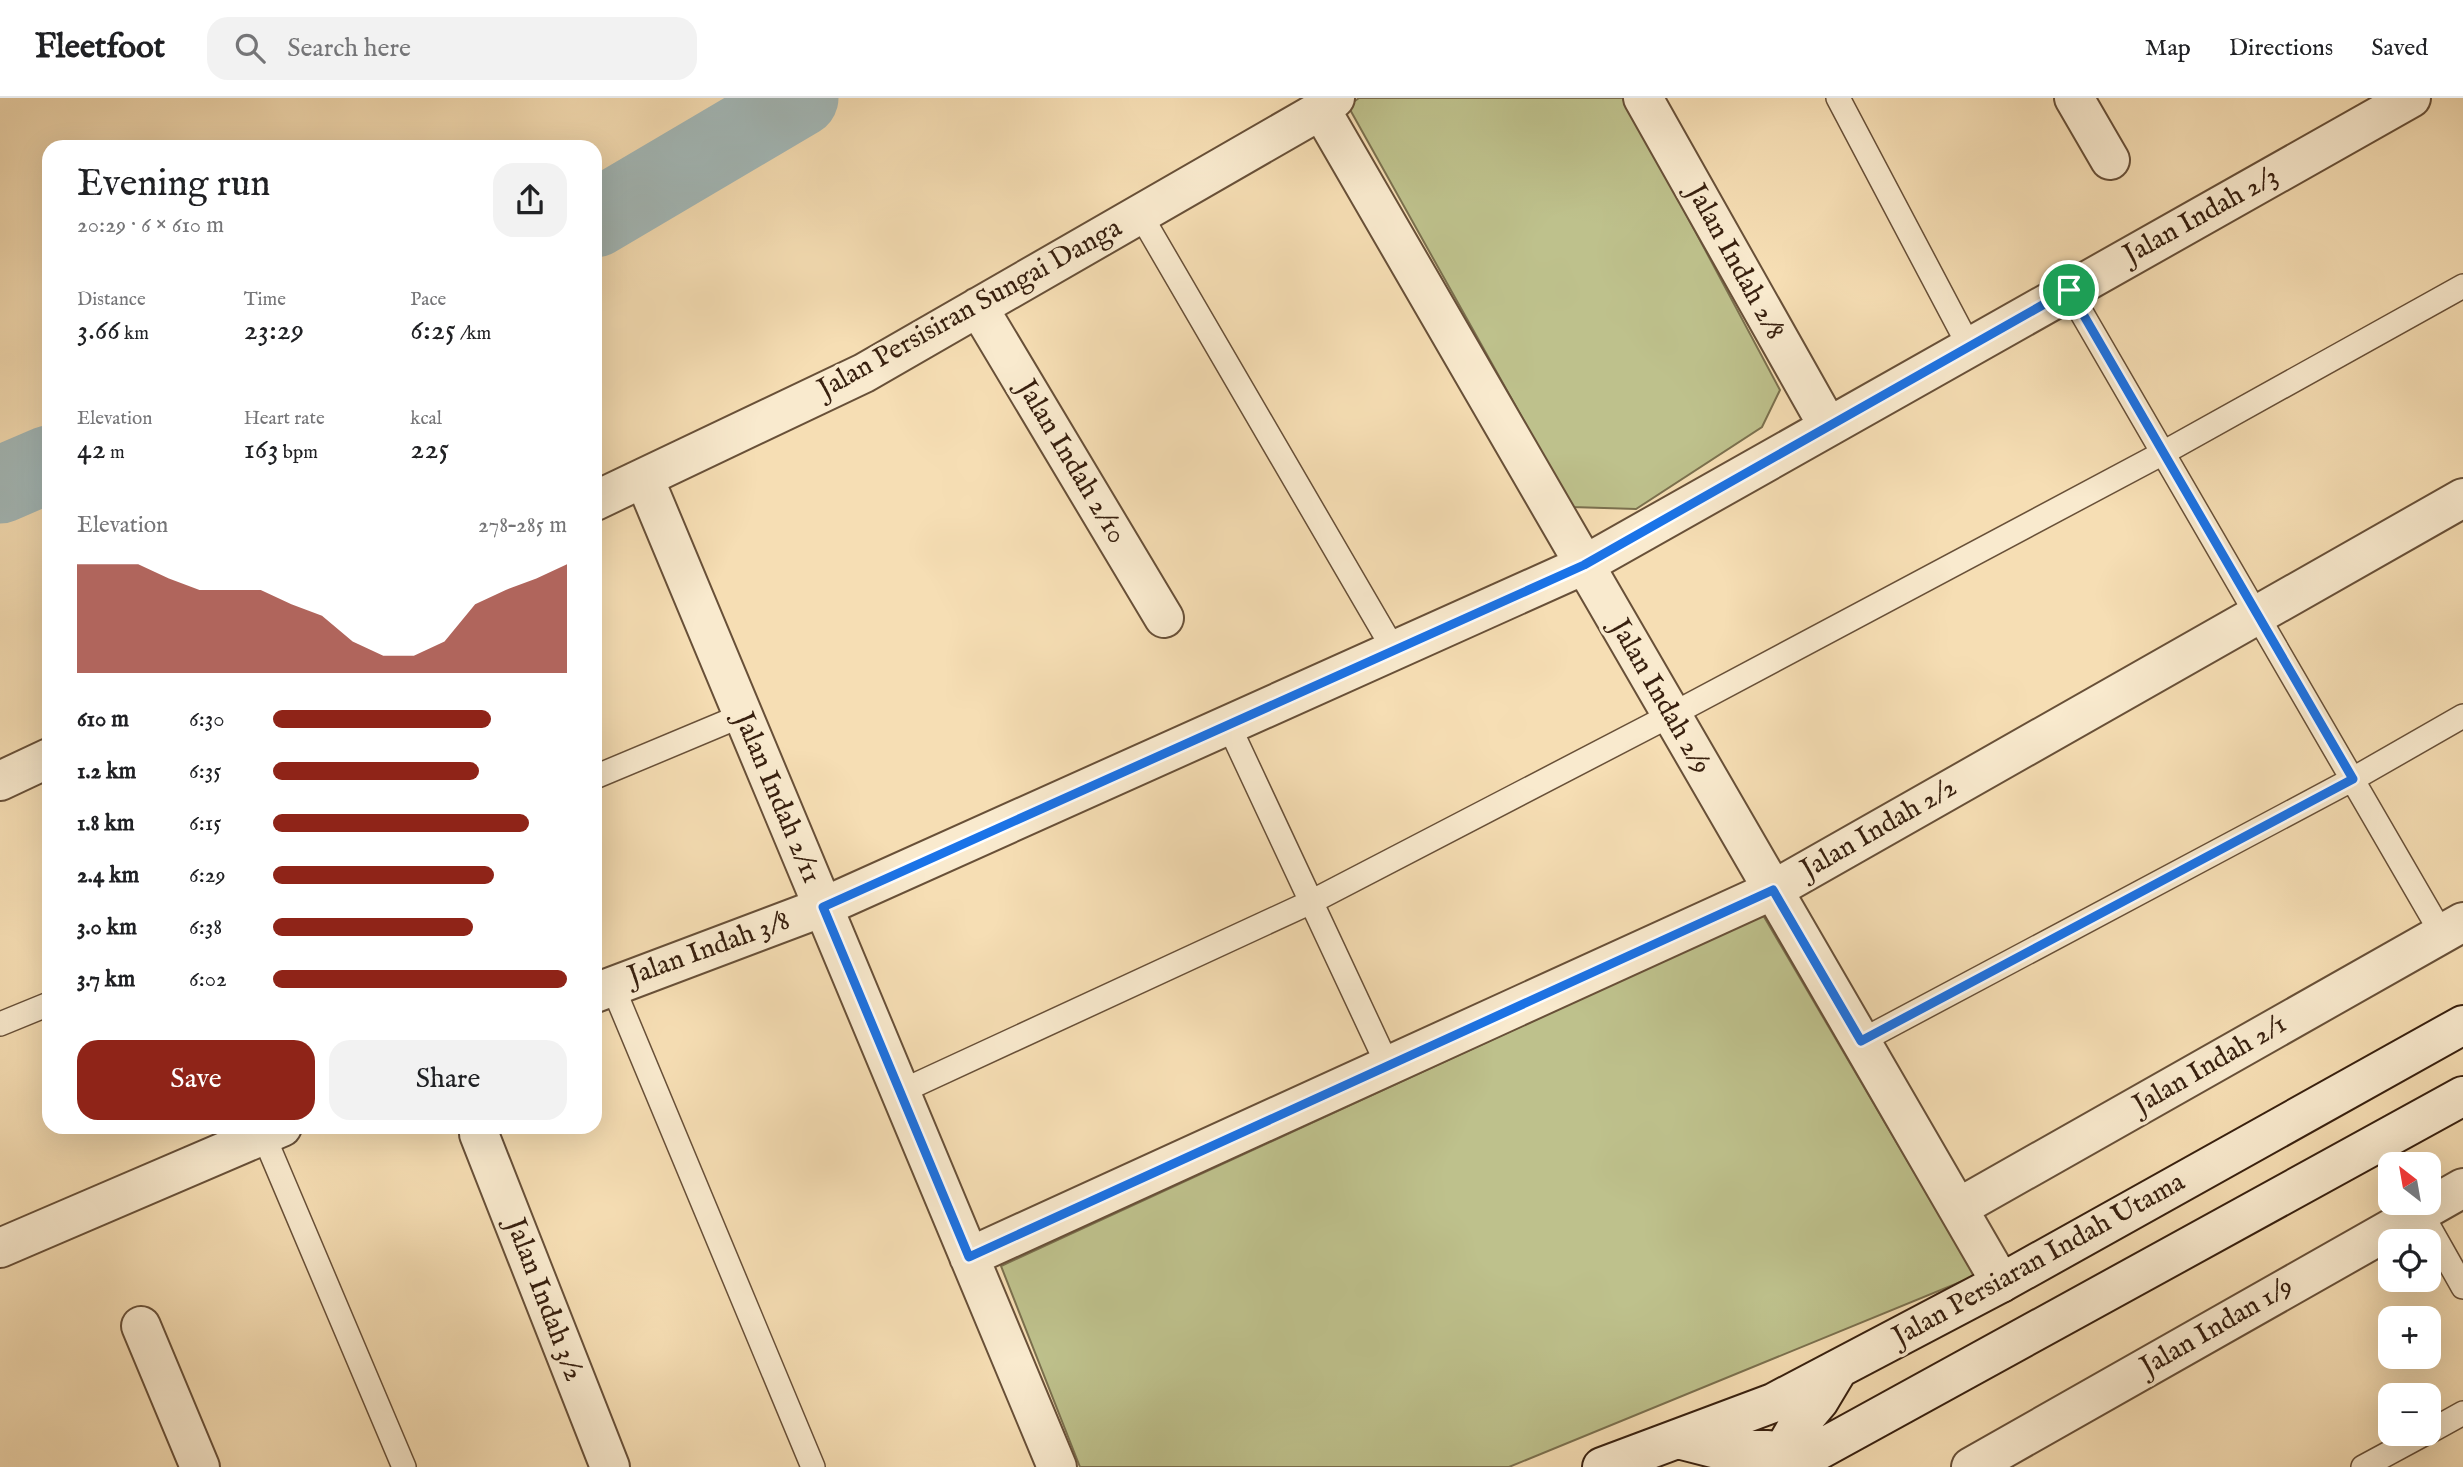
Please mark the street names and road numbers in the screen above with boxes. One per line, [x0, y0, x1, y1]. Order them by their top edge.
street label: Jalan Indah 2/3 [2115, 159, 2285, 274]
street label: Jalan Indah 2/8 [1676, 175, 1792, 346]
street label: Jalan Persisiran Sungai Danga [809, 210, 1129, 409]
street label: Jalan Indah 2/10 [1007, 371, 1134, 550]
street label: Jalan Indah 2/9 [1600, 611, 1719, 781]
street label: Jalan Indah 2/11 [724, 705, 829, 889]
street label: Jalan Indah 2/2 [1792, 770, 1963, 889]
street label: Jalan Indah 3/8 [620, 904, 795, 996]
street label: Jalan Indah 2/1 [2124, 1007, 2293, 1125]
street label: Jalan Persiaran Indah Utama [1884, 1165, 2192, 1356]
street label: Jalan Indah 3/2 [496, 1211, 591, 1386]
street label: Jalan Indan 1/9 [2132, 1269, 2300, 1386]

